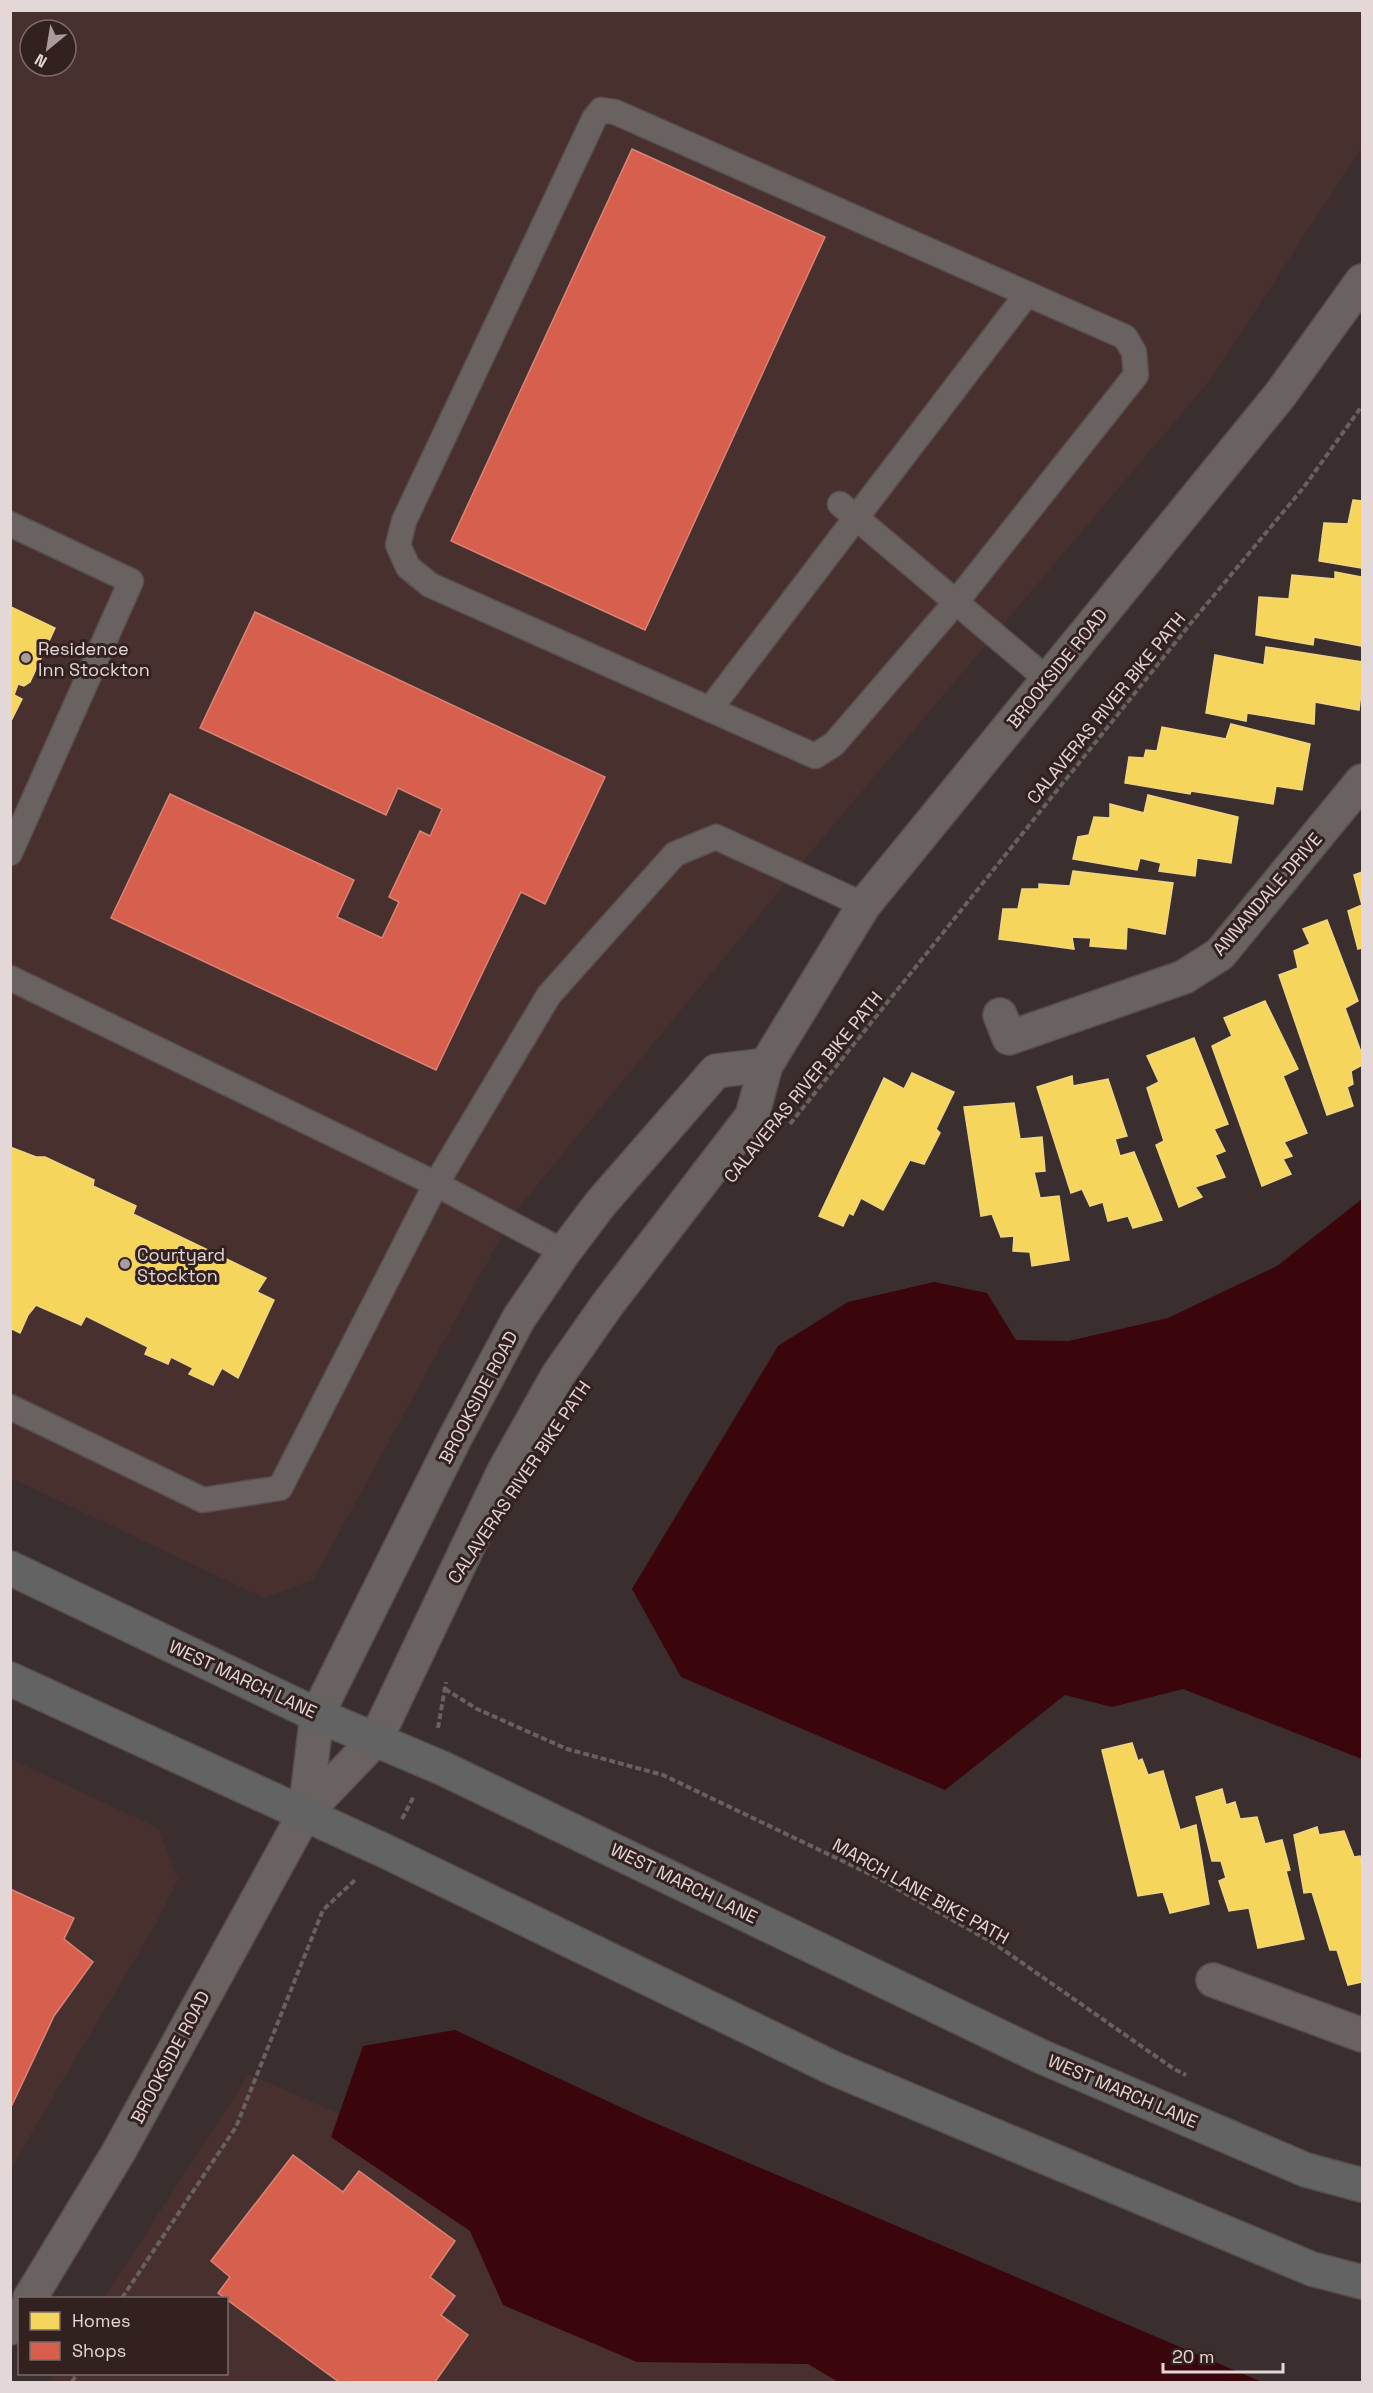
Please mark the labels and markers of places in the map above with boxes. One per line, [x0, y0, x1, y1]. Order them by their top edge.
place label: Residence Inn Stockton [38, 637, 150, 681]
marker: Residence Inn Stockton [19, 651, 33, 665]
place label: Courtyard Stockton [137, 1243, 225, 1287]
marker: Courtyard Stockton [118, 1257, 132, 1271]

